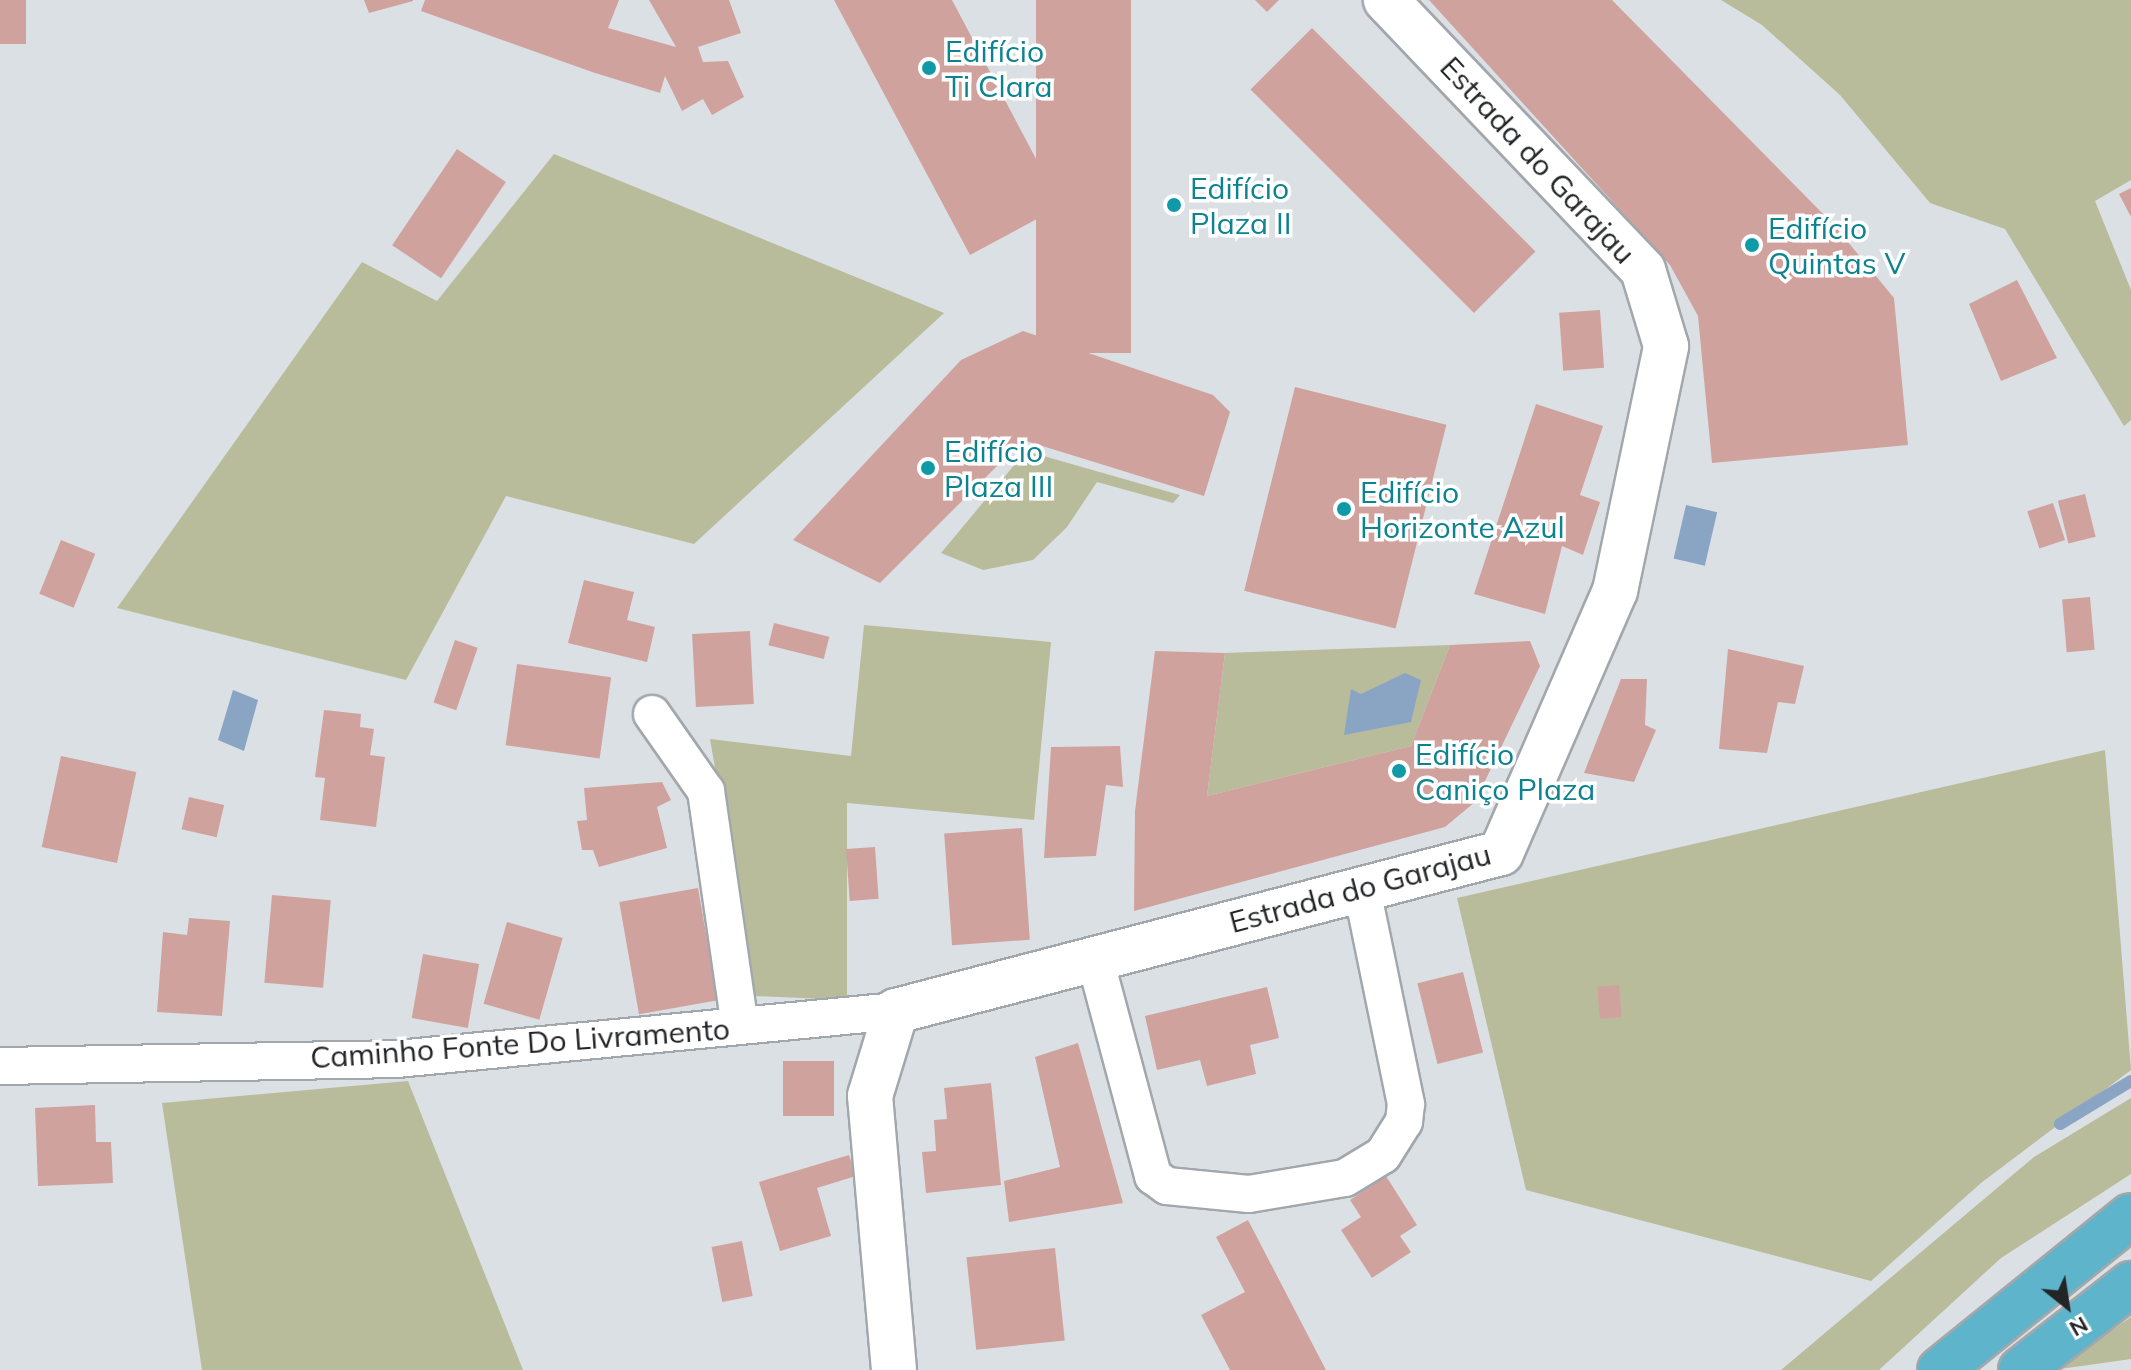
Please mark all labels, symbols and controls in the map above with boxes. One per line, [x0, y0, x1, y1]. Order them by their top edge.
place label: Edifício Ti Clara [945, 33, 1052, 104]
street label: Estrada do Garajau [1433, 49, 1643, 271]
marker: Edifício Ti Clara [920, 59, 938, 77]
place label: Edifício Plaza II [1190, 170, 1291, 240]
marker: Edifício Plaza II [1165, 196, 1183, 214]
place label: Edifício Quintas V [1768, 210, 1905, 280]
marker: Edifício Quintas V [1743, 236, 1761, 254]
place label: Edifício Plaza III [944, 433, 1053, 504]
marker: Edifício Plaza III [919, 459, 937, 477]
place label: Edifício Horizonte Azul [1360, 474, 1565, 544]
marker: Edifício Horizonte Azul [1335, 500, 1353, 518]
place label: Edifício Caniço Plaza [1415, 736, 1595, 806]
marker: Edifício Caniço Plaza [1390, 762, 1408, 780]
street label: Estrada do Garajau [1225, 836, 1495, 940]
street label: Caminho Fonte Do Livramento [309, 1010, 731, 1076]
north arrow [2027, 1266, 2107, 1346]
text: N [2065, 1311, 2093, 1343]

